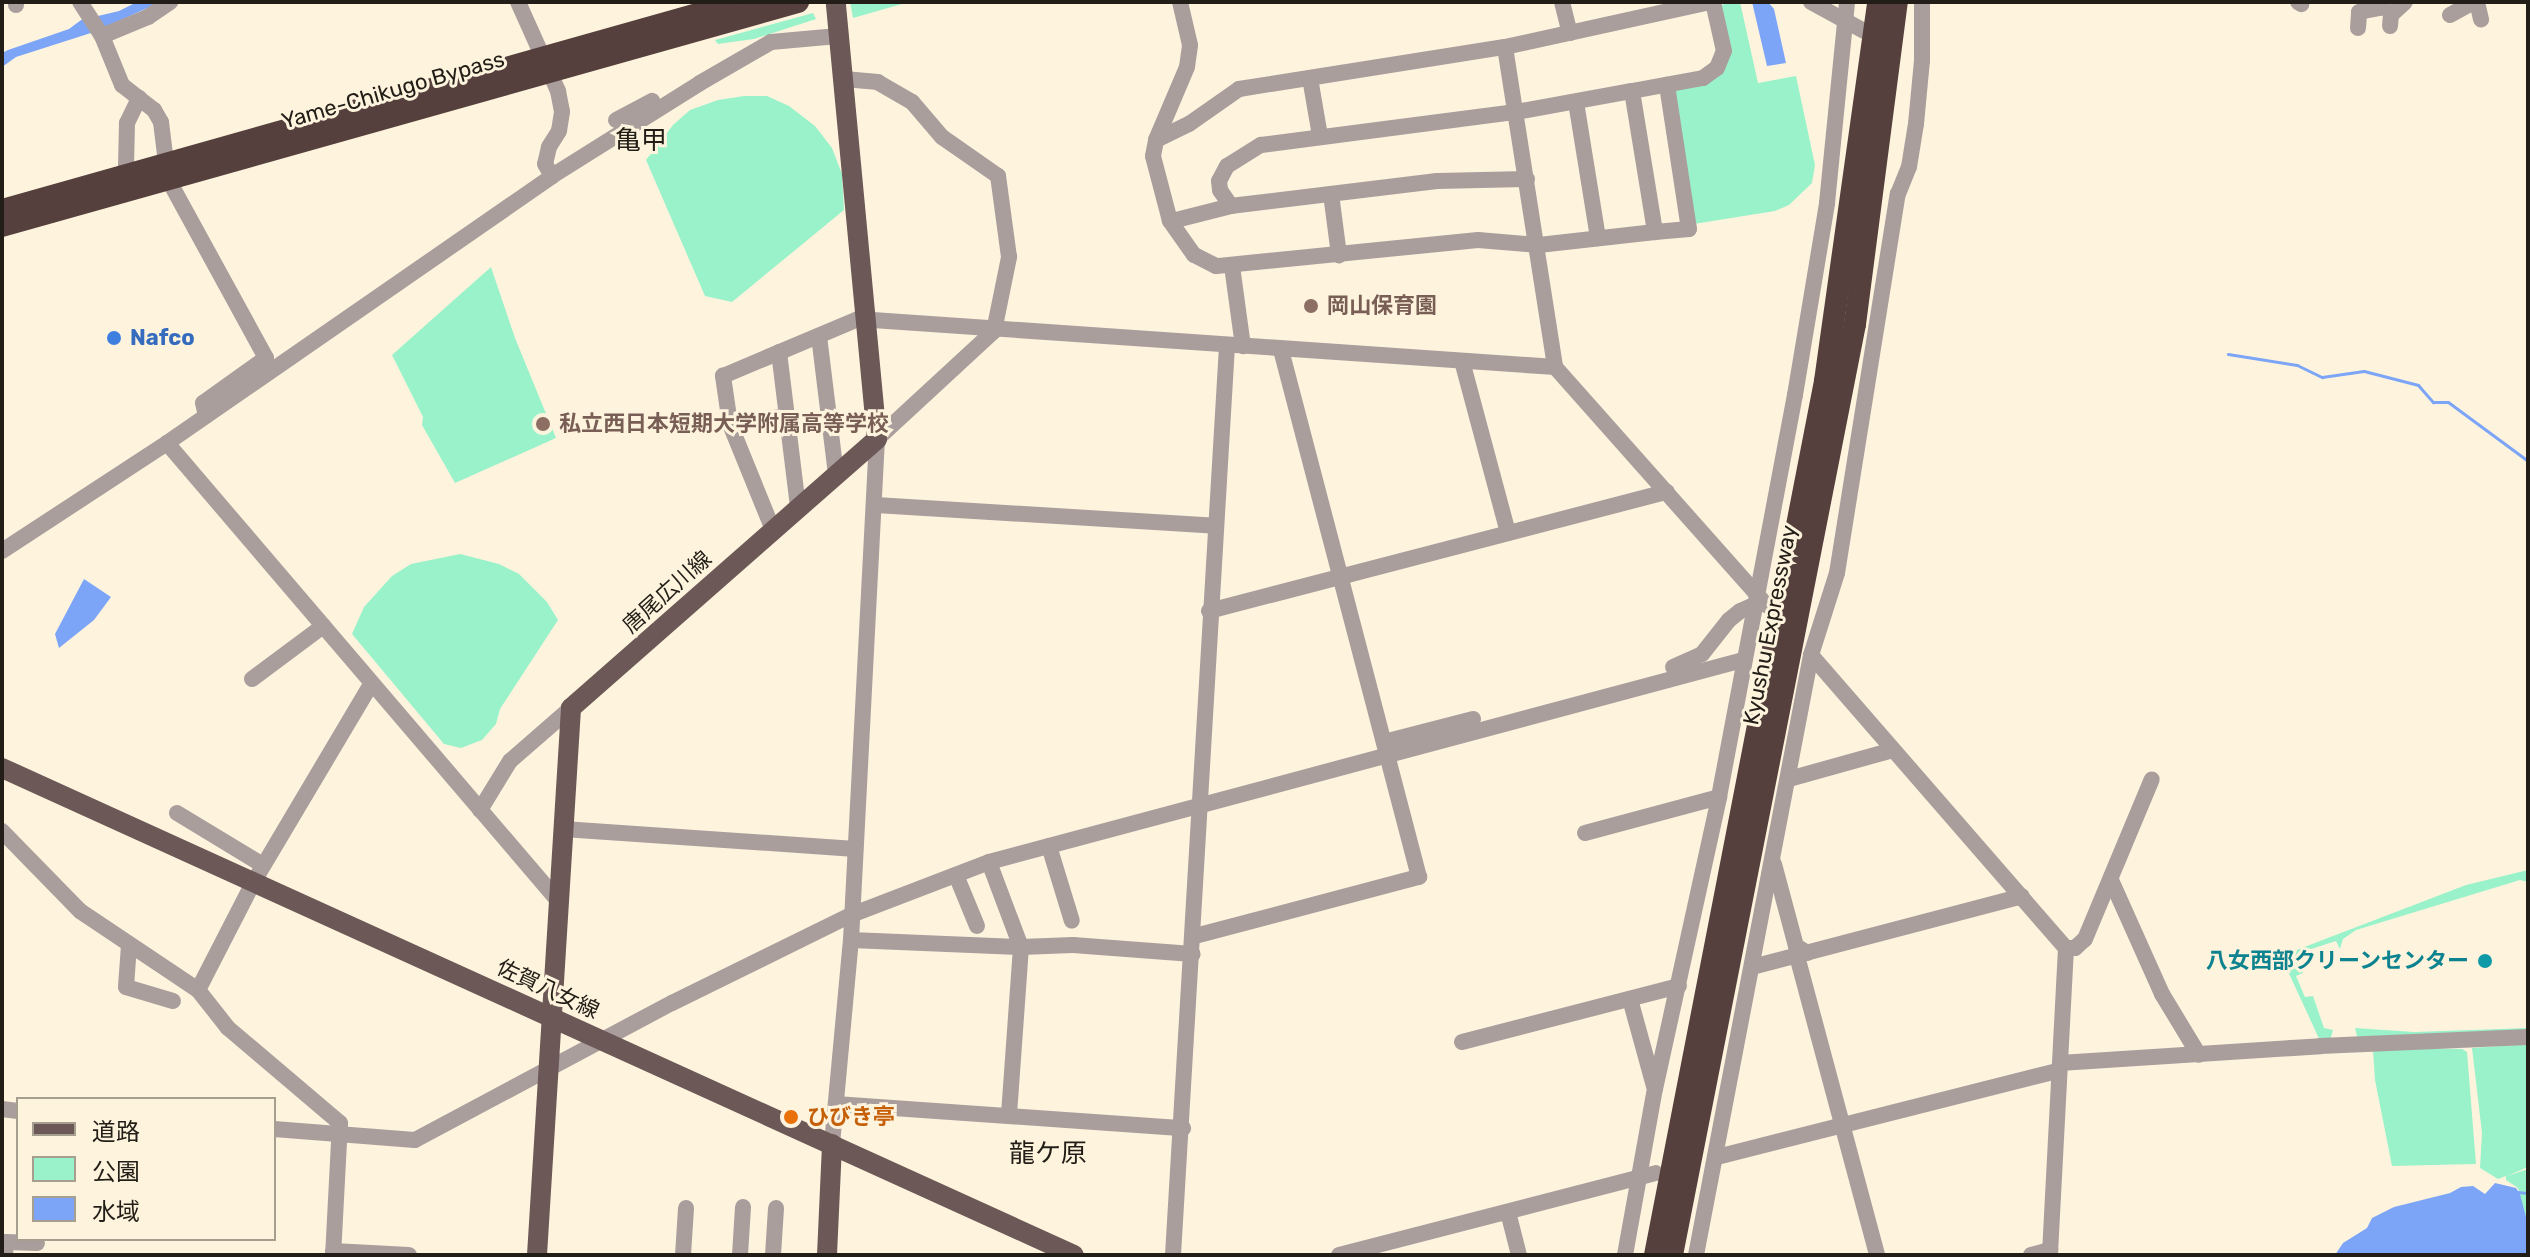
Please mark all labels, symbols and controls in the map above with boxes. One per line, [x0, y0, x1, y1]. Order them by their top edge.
street label: Yame-Chikugo Bypass [279, 46, 507, 134]
district label: 亀甲 [615, 125, 667, 157]
place label: 岡山保育園 [1327, 293, 1437, 319]
marker: 岡山保育園 [1302, 297, 1320, 315]
place label: Nafco [130, 325, 195, 351]
marker: Nafco [105, 329, 123, 347]
place label: 私立西日本短期大学附属高等学校 [559, 411, 889, 437]
marker: 私立西日本短期大学附属高等学校 [534, 415, 552, 433]
street label: Kyushu Expressway [1738, 523, 1802, 727]
street label: 唐尾広川線 [617, 545, 717, 639]
place label: 八女西部クリーンセンター [2205, 948, 2469, 974]
marker: 八女西部クリーンセンター [2476, 952, 2494, 970]
street label: 佐賀八女線 [493, 954, 603, 1024]
legend [16, 1097, 276, 1241]
place label: ひびき亭 [807, 1104, 895, 1130]
marker: ひびき亭 [782, 1108, 800, 1126]
text: 道路 [92, 1118, 140, 1146]
district label: 龍ケ原 [1009, 1138, 1087, 1170]
text: 公園 [92, 1158, 140, 1186]
text: 水域 [92, 1198, 140, 1226]

